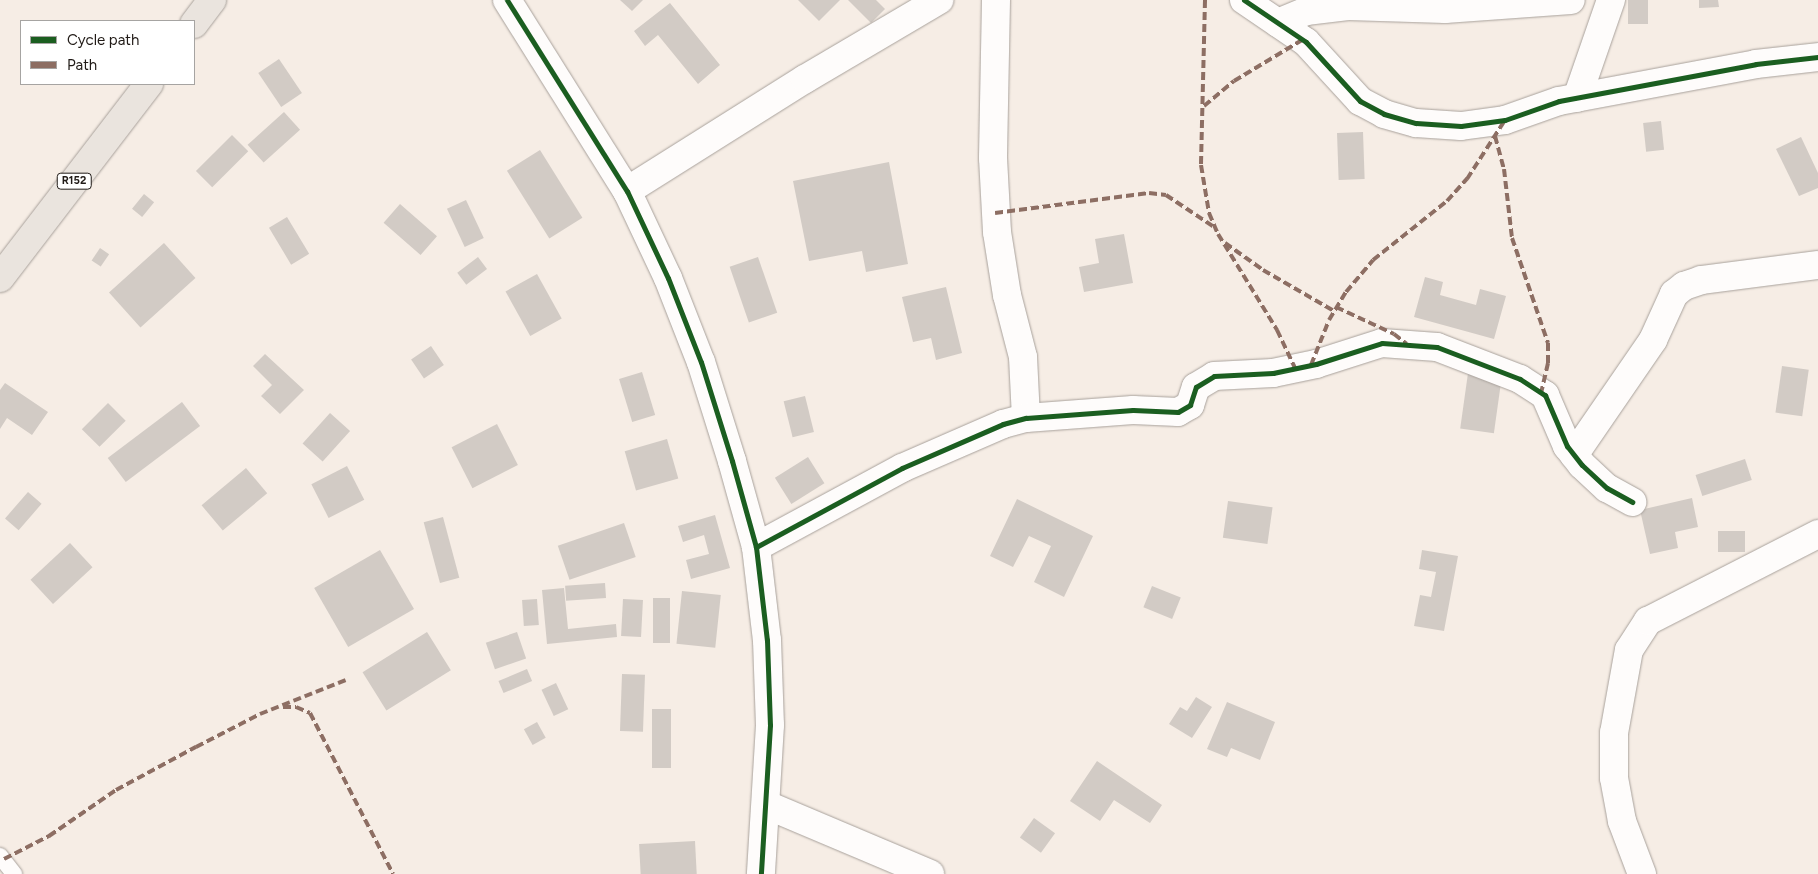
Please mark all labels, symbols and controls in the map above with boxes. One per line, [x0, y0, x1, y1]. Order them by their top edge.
legend [20, 20, 195, 85]
text: Cycle path [67, 31, 139, 49]
text: Path [67, 56, 97, 74]
road number: R152 [56, 172, 92, 190]

